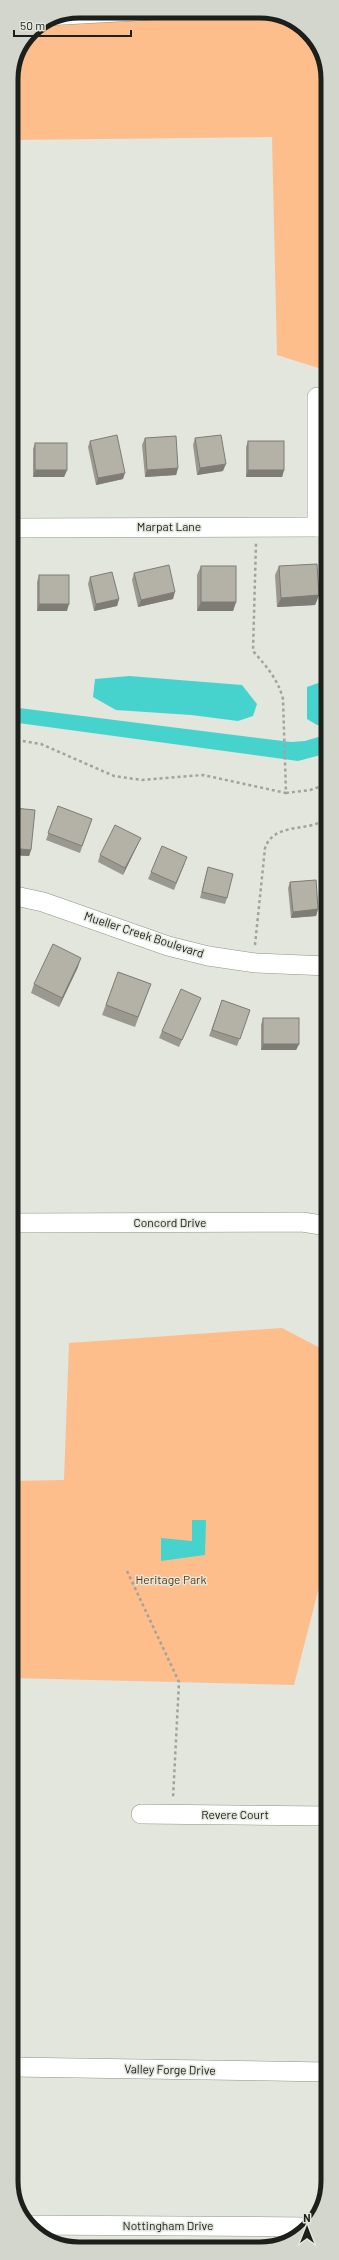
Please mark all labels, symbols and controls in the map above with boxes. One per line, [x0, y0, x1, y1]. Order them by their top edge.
scale bar [14, 12, 131, 38]
text: 50 m [20, 18, 45, 32]
street label: Marpat Lane [137, 519, 201, 533]
street label: Mueller Creek Boulevard [83, 908, 206, 960]
street label: Concord Drive [134, 1215, 206, 1229]
park label: Heritage Park [136, 1572, 206, 1586]
street label: Revere Court [201, 1807, 269, 1821]
street label: Valley Forge Drive [124, 2061, 216, 2077]
north arrow [287, 2208, 327, 2248]
text: N [303, 2211, 311, 2224]
street label: Nottingham Drive [123, 2218, 213, 2232]

